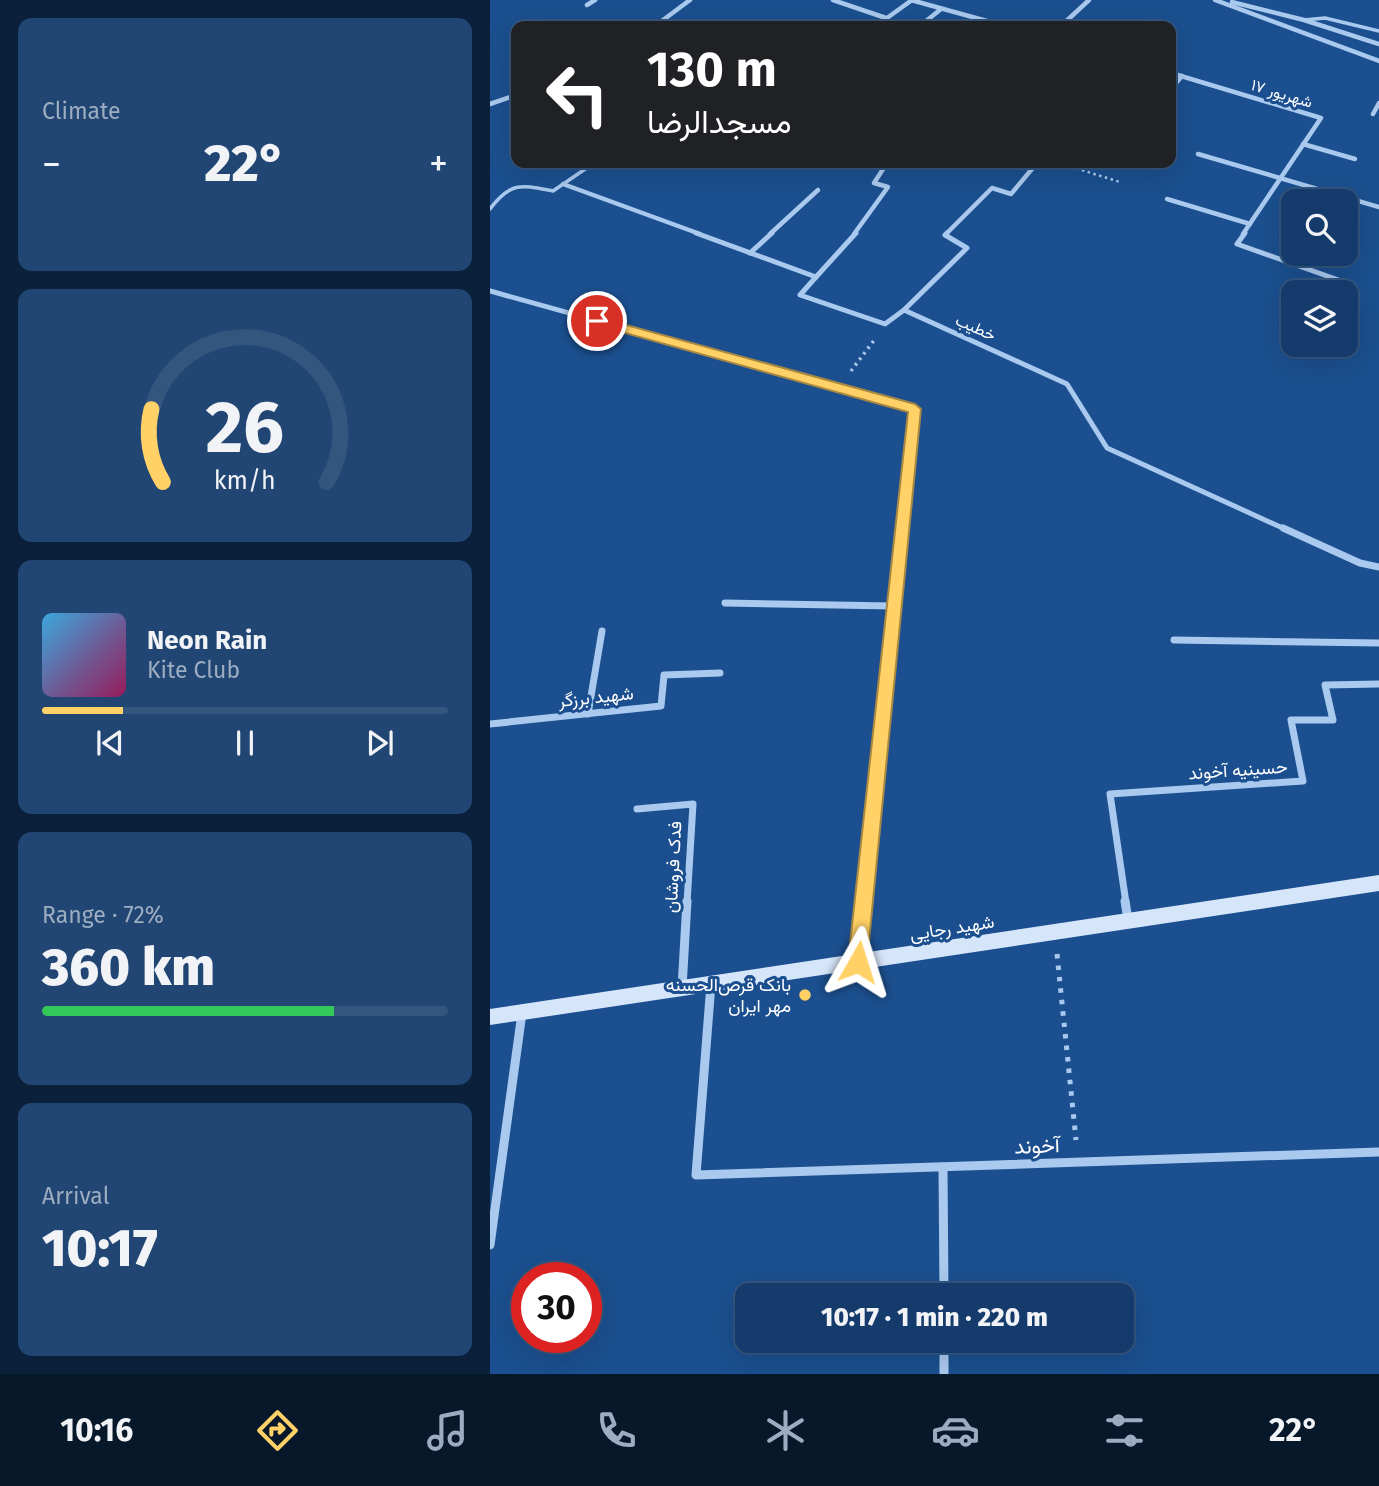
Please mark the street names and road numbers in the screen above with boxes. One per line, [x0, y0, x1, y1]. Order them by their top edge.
street label: ۱۷ شهریور [1248, 75, 1315, 113]
street label: خطیب [953, 310, 999, 345]
street label: شهید برزگر [556, 682, 635, 712]
street label: حسینیه آخوند [1188, 756, 1288, 784]
street label: فدک فروشان [660, 820, 686, 914]
street label: شهید رجایی [908, 910, 996, 946]
street label: آخوند [1014, 1132, 1062, 1160]

